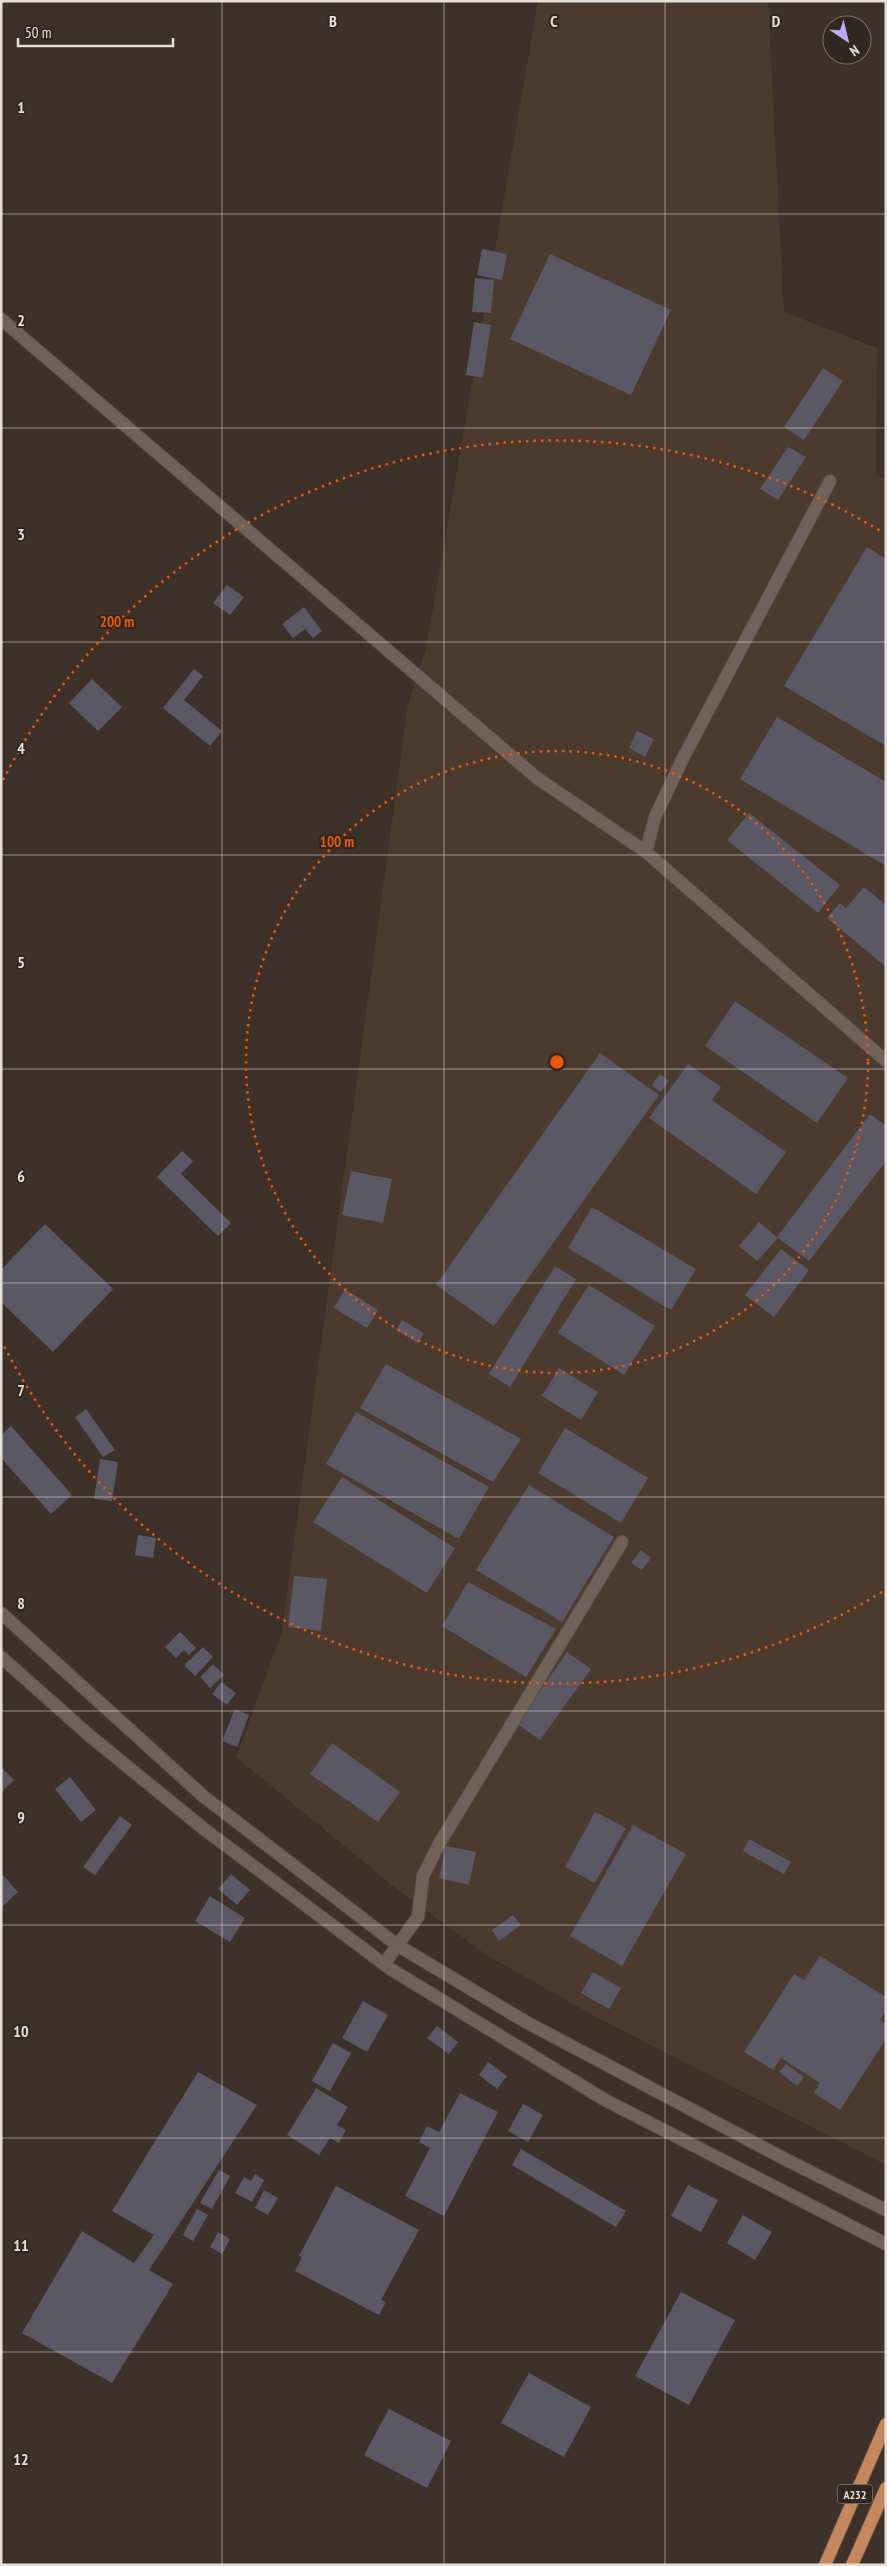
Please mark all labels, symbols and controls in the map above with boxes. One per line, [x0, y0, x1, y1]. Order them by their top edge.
text: B [329, 11, 337, 31]
text: C [550, 11, 558, 31]
text: D [772, 11, 781, 31]
scale bar [18, 15, 172, 47]
north arrow [822, 15, 872, 65]
text: 50 m [25, 23, 51, 42]
text: N [846, 41, 863, 60]
text: 1 [17, 97, 25, 117]
text: 2 [17, 310, 25, 330]
text: 3 [17, 524, 25, 544]
text: 200 m [100, 612, 134, 631]
text: 4 [17, 738, 25, 758]
text: 100 m [320, 832, 354, 851]
text: 5 [17, 952, 25, 972]
centre of rings [548, 1053, 566, 1071]
text: 6 [17, 1166, 25, 1186]
text: 7 [17, 1380, 25, 1400]
text: 8 [17, 1593, 25, 1613]
text: 9 [17, 1807, 25, 1827]
text: 10 [13, 2021, 29, 2041]
text: 11 [13, 2235, 29, 2255]
text: 12 [13, 2449, 29, 2469]
road number: A232 [838, 2484, 872, 2504]

